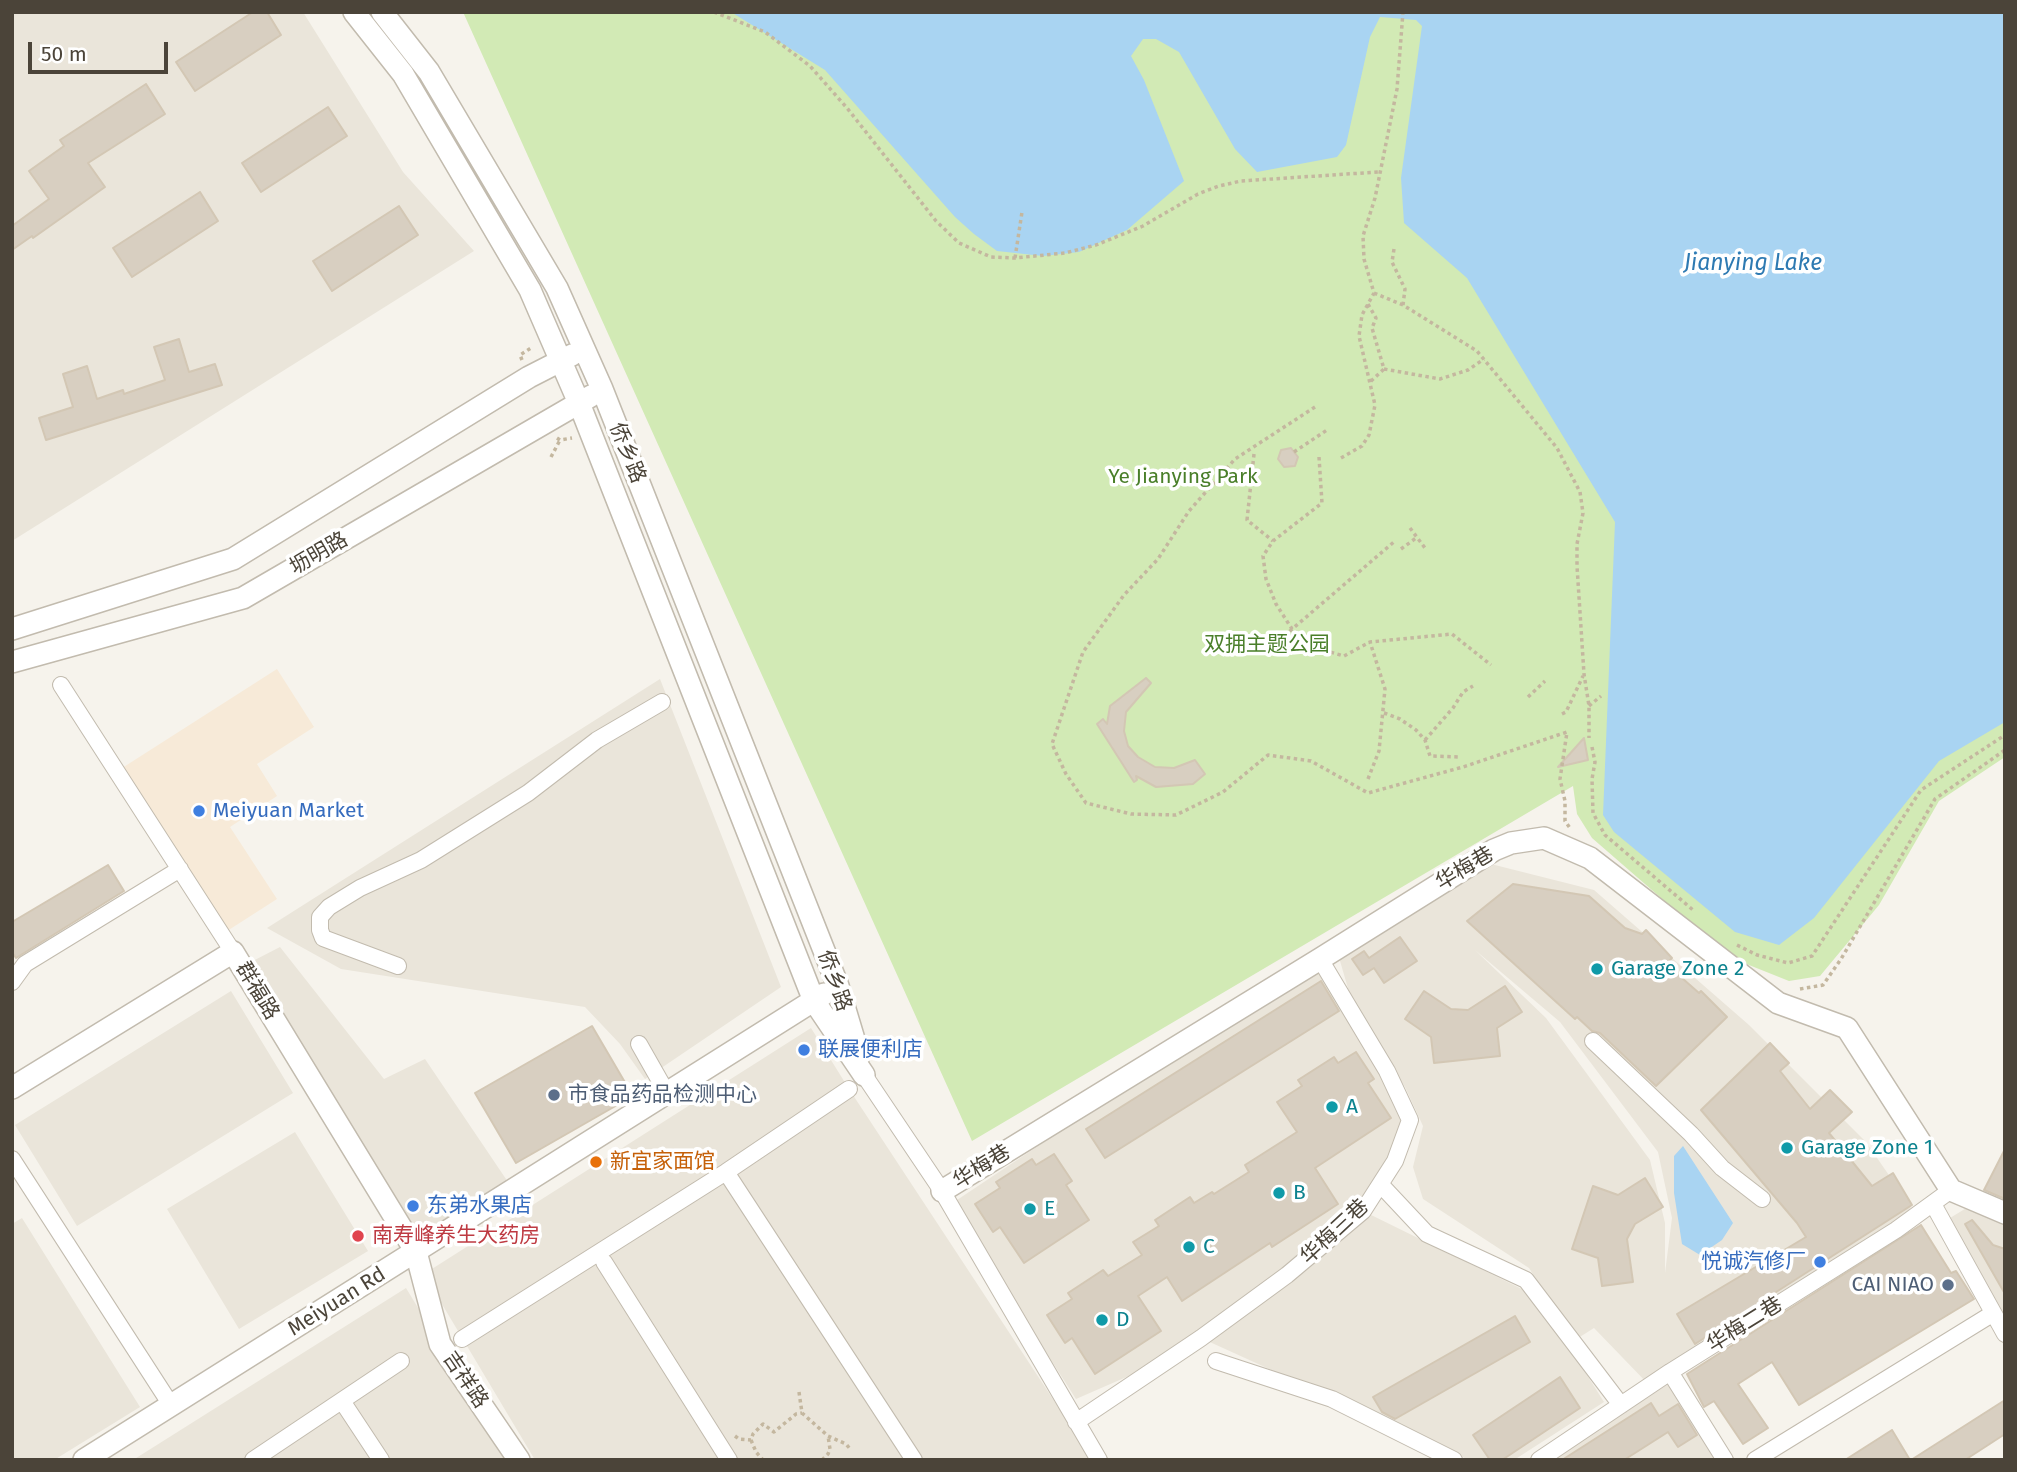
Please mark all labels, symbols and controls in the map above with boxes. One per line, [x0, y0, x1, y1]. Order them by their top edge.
scale bar [32, 28, 172, 72]
text: 50 m [41, 41, 87, 67]
water label: Jianying Lake [1684, 250, 1822, 278]
street label: 侨乡路 [604, 419, 650, 487]
park label: Ye Jianying Park [1108, 464, 1258, 490]
street label: 坜明路 [285, 527, 353, 581]
park label: 双拥主题公园 [1204, 632, 1330, 658]
place label: Meiyuan Market [213, 798, 364, 824]
marker: Meiyuan Market [191, 803, 207, 819]
street label: 华梅巷 [1432, 842, 1498, 896]
street label: 侨乡路 [812, 947, 856, 1015]
place label: Garage Zone 2 [1611, 956, 1744, 982]
street label: 群福路 [230, 958, 284, 1024]
marker: Garage Zone 2 [1589, 961, 1605, 977]
place label: 联展便利店 [818, 1037, 923, 1063]
marker: 联展便利店 [796, 1042, 812, 1058]
place label: 市食品药品检测中心 [568, 1082, 757, 1108]
marker: 市食品药品检测中心 [546, 1087, 562, 1103]
place label: A [1346, 1094, 1358, 1120]
marker: A [1324, 1099, 1340, 1115]
place label: Garage Zone 1 [1801, 1135, 1933, 1161]
street label: 华梅巷 [949, 1140, 1015, 1194]
marker: Garage Zone 1 [1779, 1140, 1795, 1156]
place label: 新宜家面馆 [610, 1149, 715, 1175]
marker: 新宜家面馆 [588, 1154, 604, 1170]
place label: B [1293, 1180, 1306, 1206]
marker: B [1271, 1185, 1287, 1201]
place label: 东弟水果店 [427, 1193, 532, 1219]
street label: 华梅三巷 [1296, 1194, 1374, 1270]
place label: E [1044, 1196, 1055, 1222]
marker: 东弟水果店 [405, 1198, 421, 1214]
marker: E [1022, 1201, 1038, 1217]
place label: 南寿峰养生大药房 [372, 1223, 540, 1249]
marker: 南寿峰养生大药房 [350, 1228, 366, 1244]
place label: C [1203, 1234, 1215, 1260]
marker: C [1181, 1239, 1197, 1255]
place label: 悦诚汽修厂 [1701, 1249, 1806, 1275]
marker: 悦诚汽修厂 [1812, 1254, 1828, 1270]
street label: Meiyuan Rd [283, 1262, 391, 1342]
place label: CAI NIAO [1852, 1272, 1934, 1298]
marker: CAI NIAO [1940, 1277, 1956, 1293]
street label: 华梅二巷 [1703, 1292, 1787, 1358]
place label: D [1116, 1307, 1130, 1333]
marker: D [1094, 1312, 1110, 1328]
street label: 吉祥路 [437, 1347, 493, 1413]

